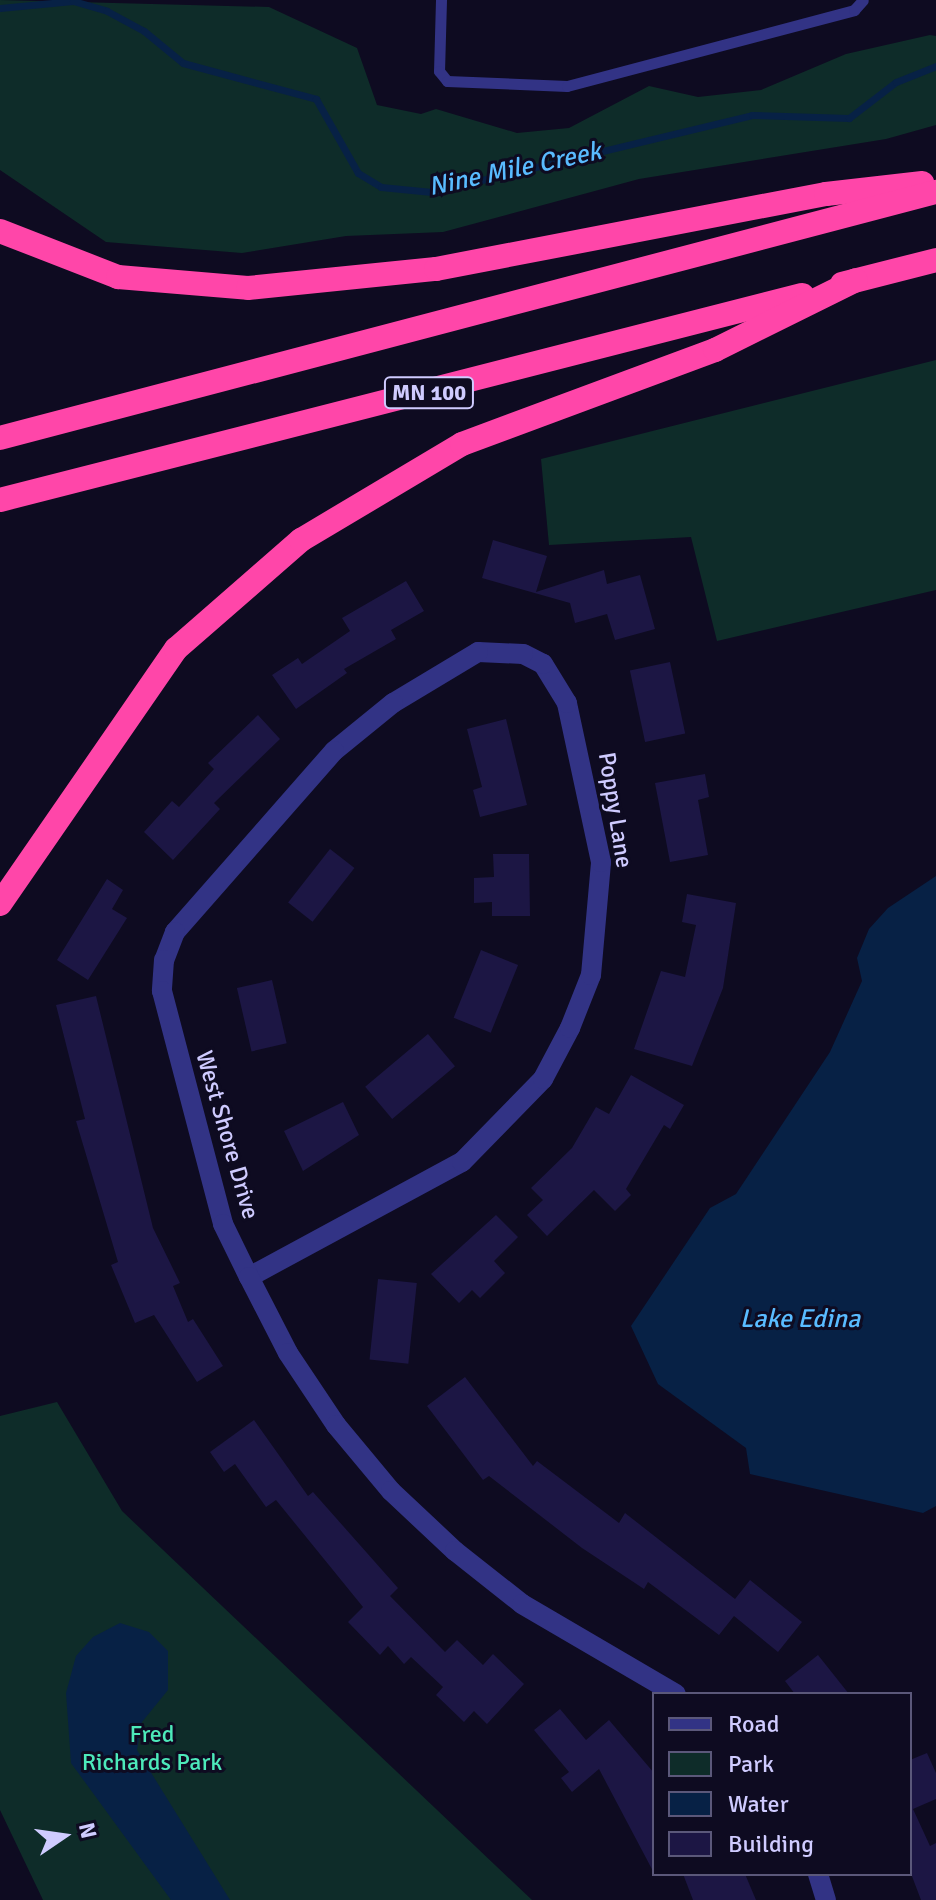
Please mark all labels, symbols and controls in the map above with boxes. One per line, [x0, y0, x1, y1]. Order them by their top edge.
water label: Nine Mile Creek [426, 136, 604, 204]
road number: MN 100 [383, 375, 475, 411]
street label: Poppy Lane [592, 750, 638, 870]
street label: West Shore Drive [189, 1047, 265, 1223]
water label: Lake Edina [740, 1304, 860, 1336]
legend [652, 1692, 912, 1876]
text: Road [728, 1709, 779, 1739]
park label: Fred Richards Park [82, 1721, 222, 1777]
text: Park [728, 1749, 774, 1779]
text: Water [728, 1789, 788, 1819]
north arrow [24, 1796, 104, 1876]
text: N [73, 1820, 103, 1841]
text: Building [728, 1829, 814, 1859]

